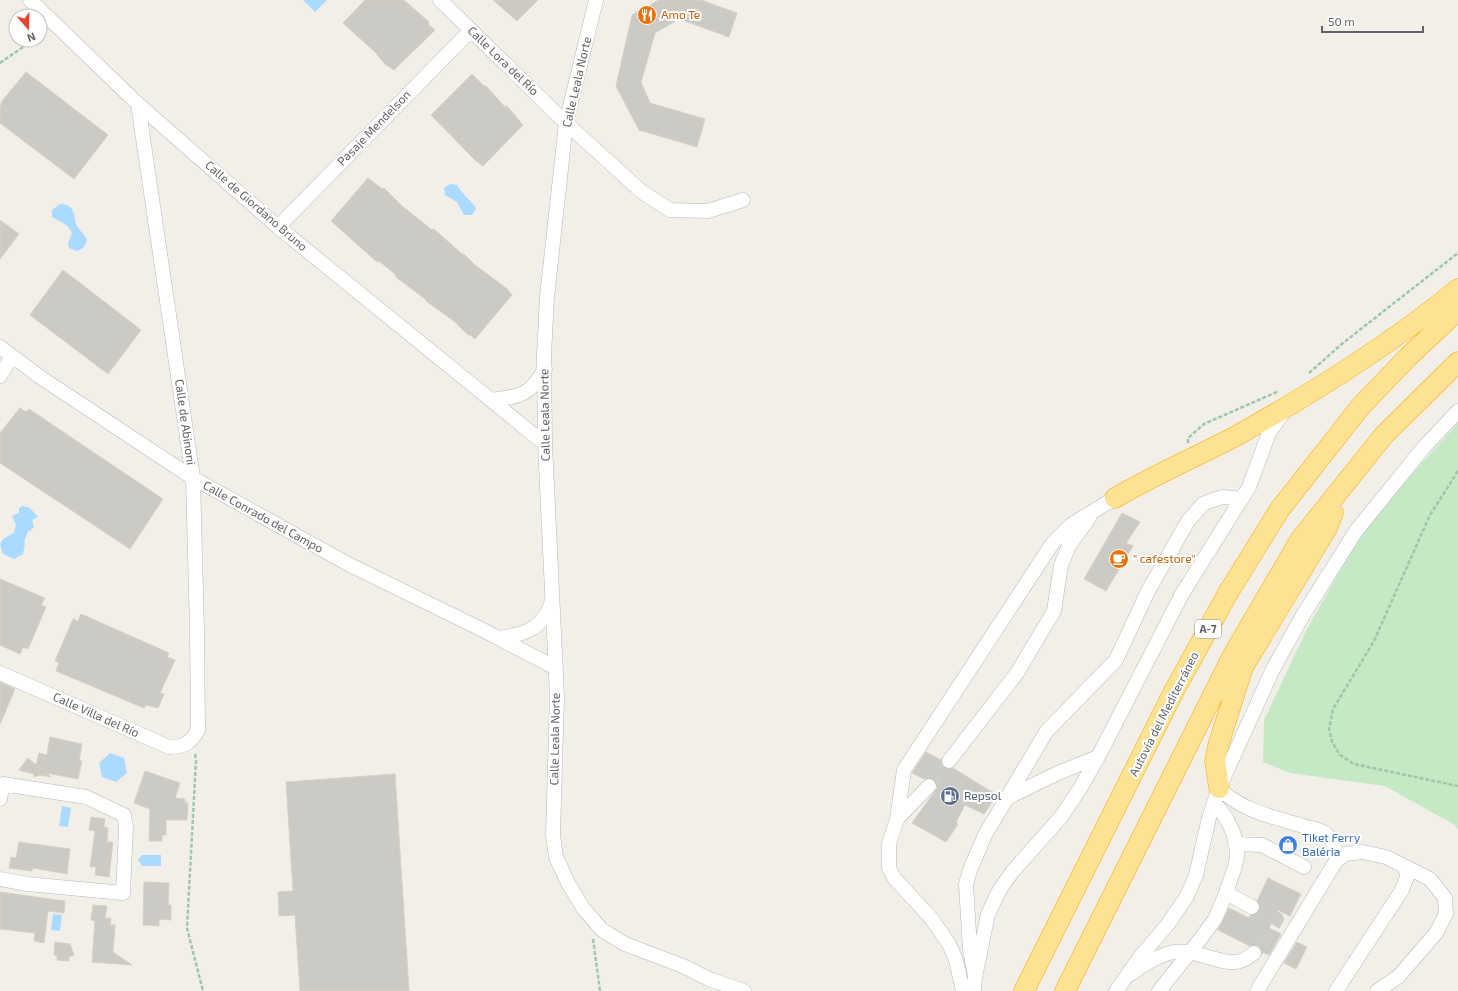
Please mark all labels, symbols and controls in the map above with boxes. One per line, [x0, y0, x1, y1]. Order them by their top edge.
restaurant icon: Amo Te [636, 4, 658, 26]
place label: Amo Te [661, 7, 700, 21]
north arrow [8, 8, 48, 48]
scale bar [1322, 8, 1423, 34]
text: 50 m [1328, 14, 1355, 28]
street label: Calle Lora del Río [465, 23, 542, 98]
text: N [26, 30, 38, 45]
street label: Calle Leala Norte [559, 35, 593, 129]
street label: Pasaje Mendelson [334, 87, 413, 169]
street label: Calle de Giordano Bruno [203, 157, 311, 253]
street label: Calle Leala Norte [536, 369, 552, 462]
street label: Calle de Abinoni [173, 378, 199, 466]
street label: Calle Conrado del Campo [201, 477, 326, 555]
cafe icon: " cafestore" [1108, 548, 1130, 570]
place label: " cafestore" [1133, 551, 1196, 565]
road number: A-7 [1195, 620, 1221, 638]
street label: Autovía del Mediterráneo [1126, 649, 1201, 778]
street label: Calle Villa del Río [51, 689, 142, 739]
street label: Calle Leala Norte [546, 692, 562, 785]
fuel station icon: Repsol [939, 785, 961, 807]
place label: Repsol [964, 788, 1002, 802]
place label: Tiket Ferry Baléria [1302, 830, 1361, 858]
shop icon: Tiket Ferry Baléria [1277, 834, 1299, 856]

